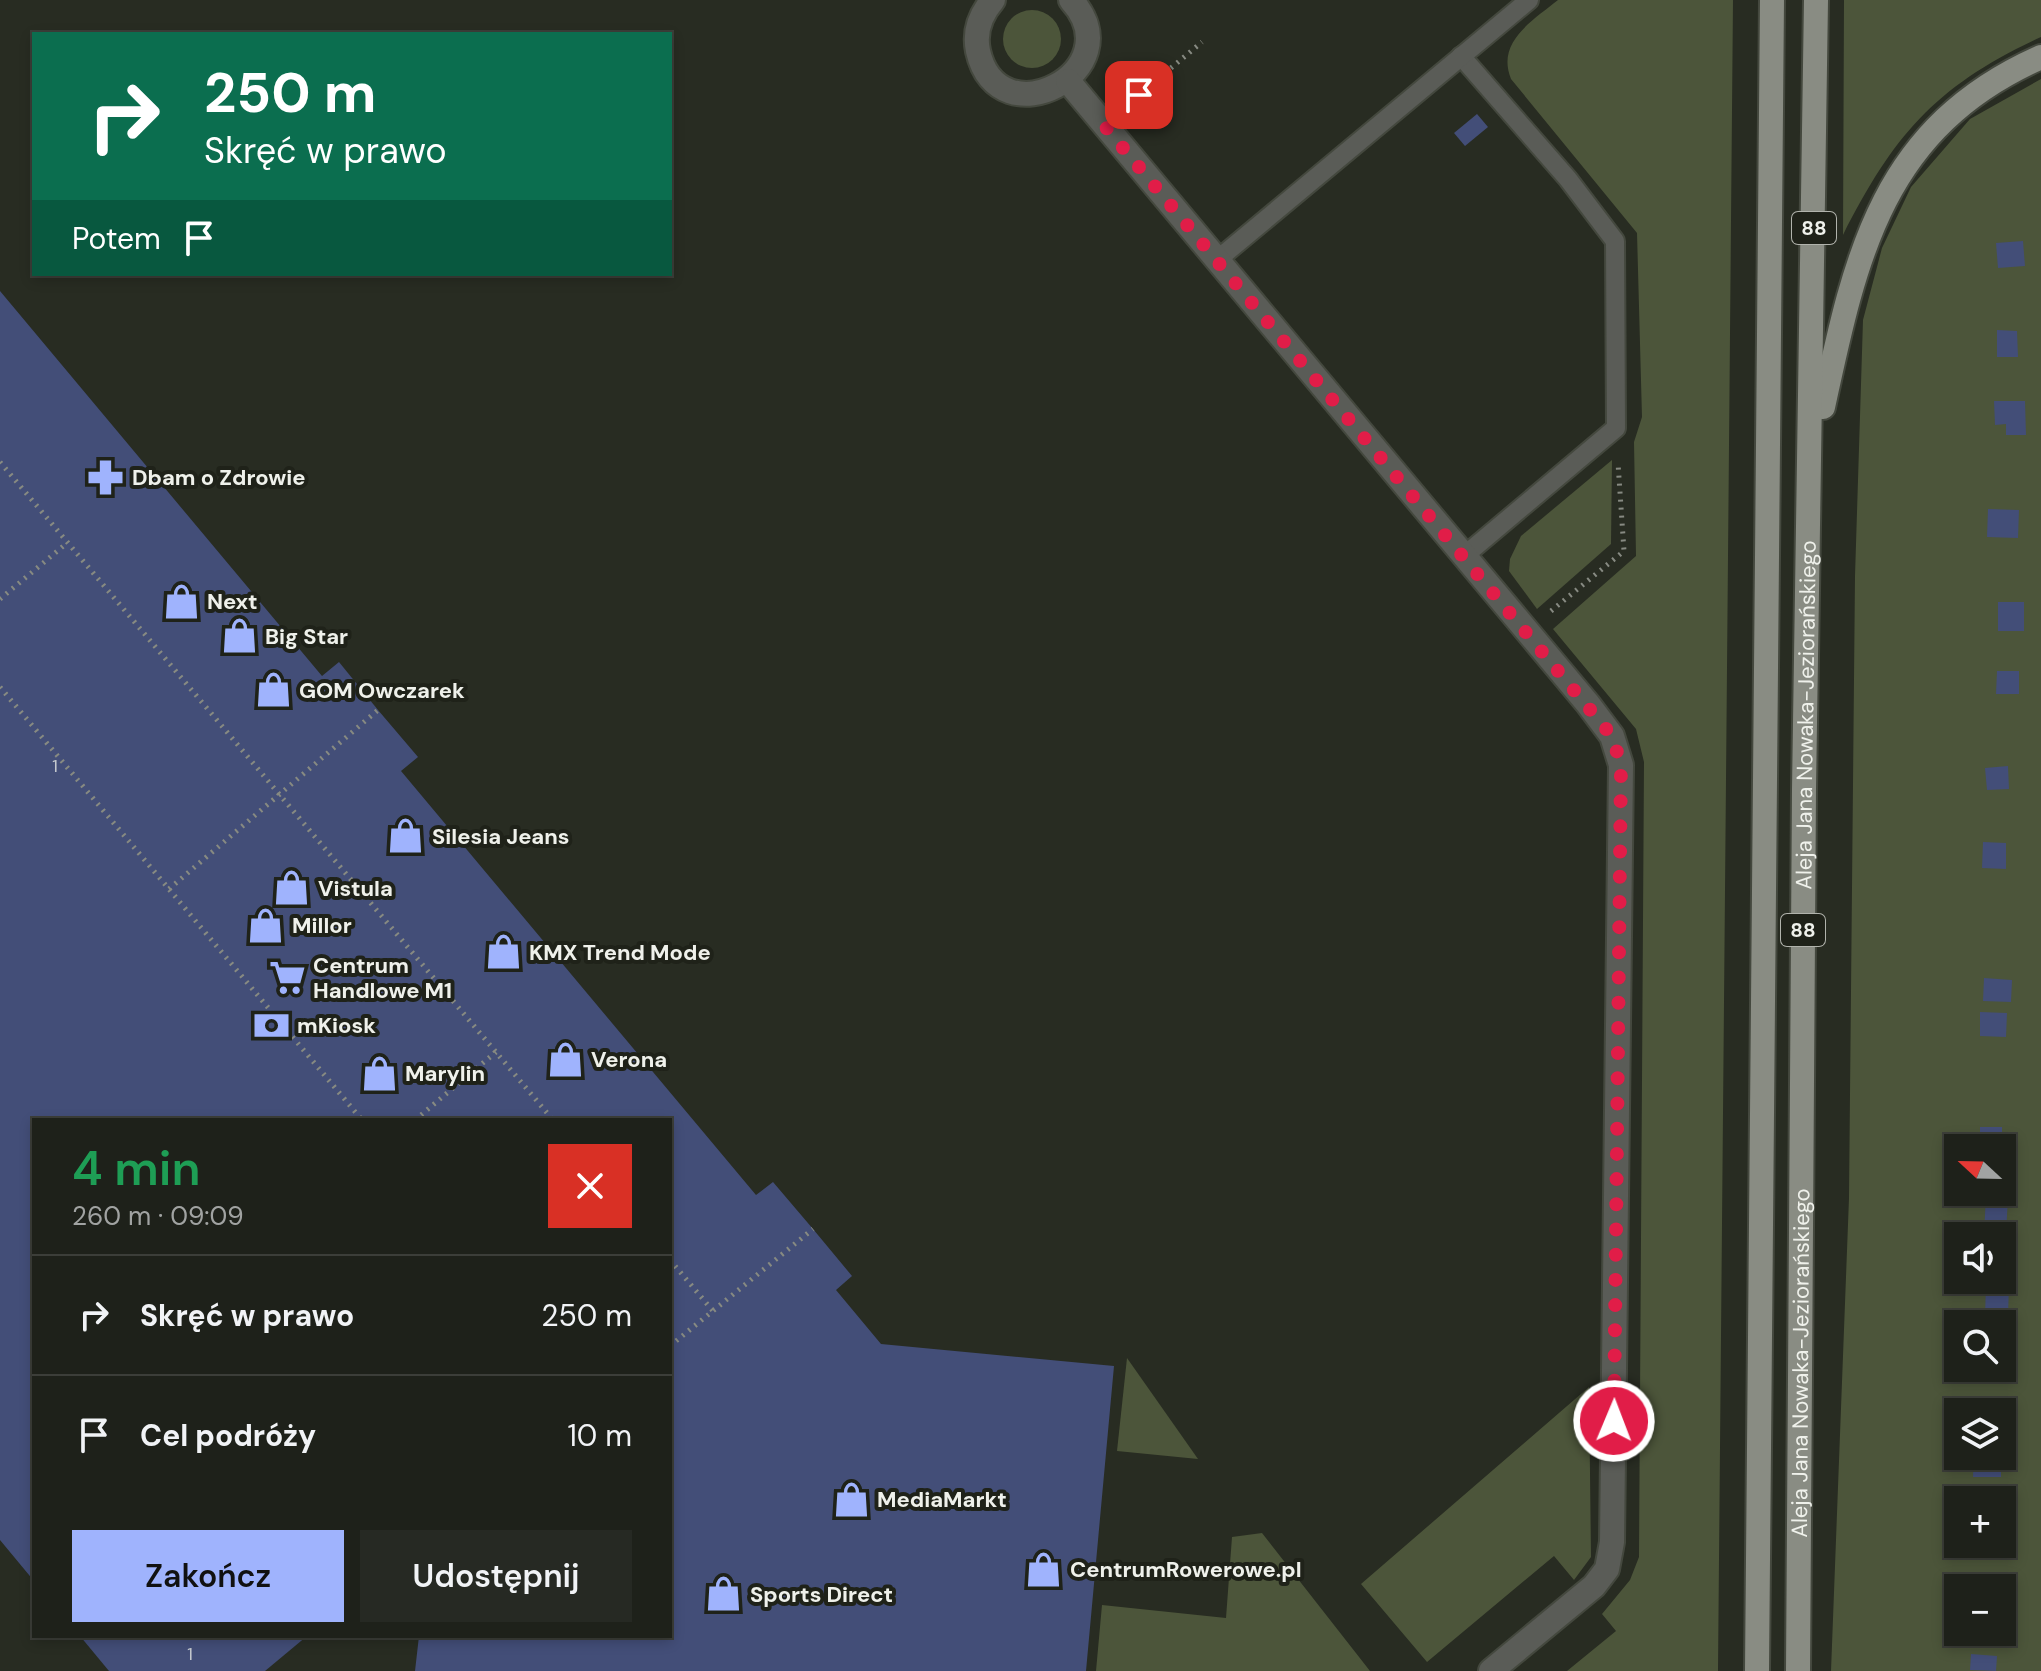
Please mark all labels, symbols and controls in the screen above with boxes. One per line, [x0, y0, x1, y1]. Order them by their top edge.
text: 250 m [204, 56, 376, 129]
pin [1105, 61, 1173, 129]
icon: right [72, 64, 176, 168]
icon: arrive [1117, 73, 1161, 117]
text: Skręć w prawo [204, 127, 447, 174]
road number: 88 [1792, 212, 1836, 244]
icon: arrive [177, 216, 221, 260]
text: Potem [72, 219, 161, 258]
pharmacy icon: Dbam o Zdrowie [87, 458, 125, 496]
place label: Dbam o Zdrowie [132, 463, 306, 492]
street label: Aleja Jana Nowaka-Jeziorańskiego [1789, 540, 1823, 890]
shop icon: Next [162, 582, 200, 620]
place label: Next [207, 587, 258, 616]
shop icon: Big Star [220, 617, 258, 655]
place label: Big Star [265, 622, 348, 651]
shop icon: GOM Owczarek [254, 671, 292, 709]
place label: GOM Owczarek [299, 676, 465, 705]
house number: 1 [52, 754, 58, 778]
shop icon: Silesia Jeans [387, 817, 425, 855]
place label: Silesia Jeans [432, 822, 570, 851]
shop icon: Vistula [273, 869, 311, 907]
place label: Vistula [318, 874, 393, 903]
shop icon: Millor [247, 906, 285, 944]
place label: Millor [292, 911, 352, 940]
road number: 88 [1781, 914, 1825, 946]
shop icon: KMX Trend Mode [484, 933, 522, 971]
place label: KMX Trend Mode [529, 938, 711, 967]
place label: Centrum Handlowe M1 [313, 951, 452, 1005]
supermarket icon: Centrum Handlowe M1 [268, 959, 306, 997]
bank icon: mKiosk [252, 1006, 290, 1044]
place label: mKiosk [297, 1011, 376, 1040]
shop icon: Verona [546, 1040, 584, 1078]
place label: Verona [591, 1045, 667, 1074]
shop icon: Marylin [360, 1054, 398, 1092]
place label: Marylin [405, 1059, 485, 1088]
north arrow [1944, 1134, 2016, 1206]
map controls [1944, 1134, 2016, 1646]
text: 4 min [72, 1137, 200, 1200]
button: close [548, 1144, 632, 1228]
street label: Aleja Jana Nowaka-Jeziorańskiego [1785, 1188, 1816, 1538]
text: 260 m · 09:09 [72, 1199, 244, 1233]
button: sound [1944, 1222, 2016, 1294]
icon: right [72, 1293, 116, 1337]
text: Skręć w prawo [140, 1296, 354, 1335]
text: 250 m [541, 1296, 632, 1335]
button: search [1944, 1310, 2016, 1382]
position arrow [1572, 1379, 1656, 1463]
button: layers [1944, 1398, 2016, 1470]
icon: arrive [72, 1413, 116, 1457]
text: Cel podróży [140, 1416, 316, 1455]
text: 10 m [567, 1416, 632, 1455]
shop icon: MediaMarkt [832, 1480, 870, 1518]
place label: MediaMarkt [877, 1485, 1007, 1514]
button: + [1944, 1486, 2016, 1558]
button: Zakończ [72, 1530, 344, 1622]
button: Udostępnij [360, 1530, 632, 1622]
shop icon: CentrumRowerowe.pl [1025, 1550, 1063, 1588]
place label: CentrumRowerowe.pl [1070, 1555, 1302, 1584]
button: − [1944, 1574, 2016, 1646]
shop icon: Sports Direct [705, 1575, 743, 1613]
place label: Sports Direct [750, 1580, 893, 1609]
house number: 1 [187, 1642, 193, 1666]

